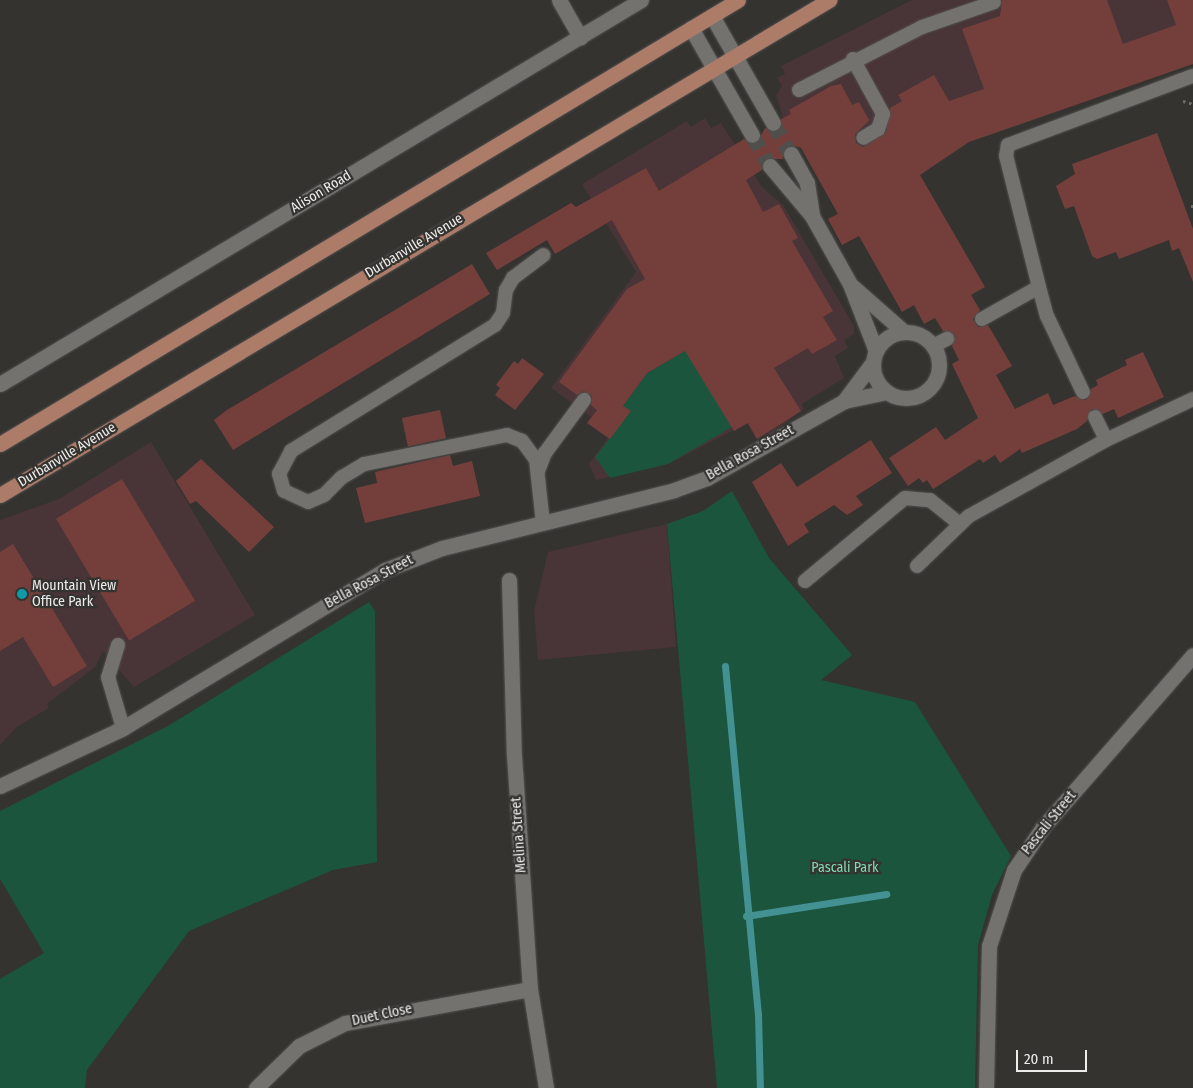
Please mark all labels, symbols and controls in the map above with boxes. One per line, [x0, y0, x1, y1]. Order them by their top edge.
street label: Alison Road [288, 167, 354, 217]
street label: Durbanville Avenue [362, 210, 466, 282]
street label: Durbanville Avenue [15, 419, 119, 491]
street label: Bella Rosa Street [703, 422, 797, 484]
street label: Bella Rosa Street [322, 552, 416, 612]
place label: Mountain View Office Park [32, 578, 116, 610]
marker: Mountain View Office Park [16, 588, 28, 600]
street label: Pascali Street [1018, 788, 1080, 858]
street label: Melina Street [508, 796, 530, 874]
park label: Pascali Park [811, 860, 879, 876]
street label: Duet Close [350, 1000, 414, 1030]
scale bar [1018, 1040, 1089, 1072]
text: 20 m [1024, 1050, 1054, 1068]

